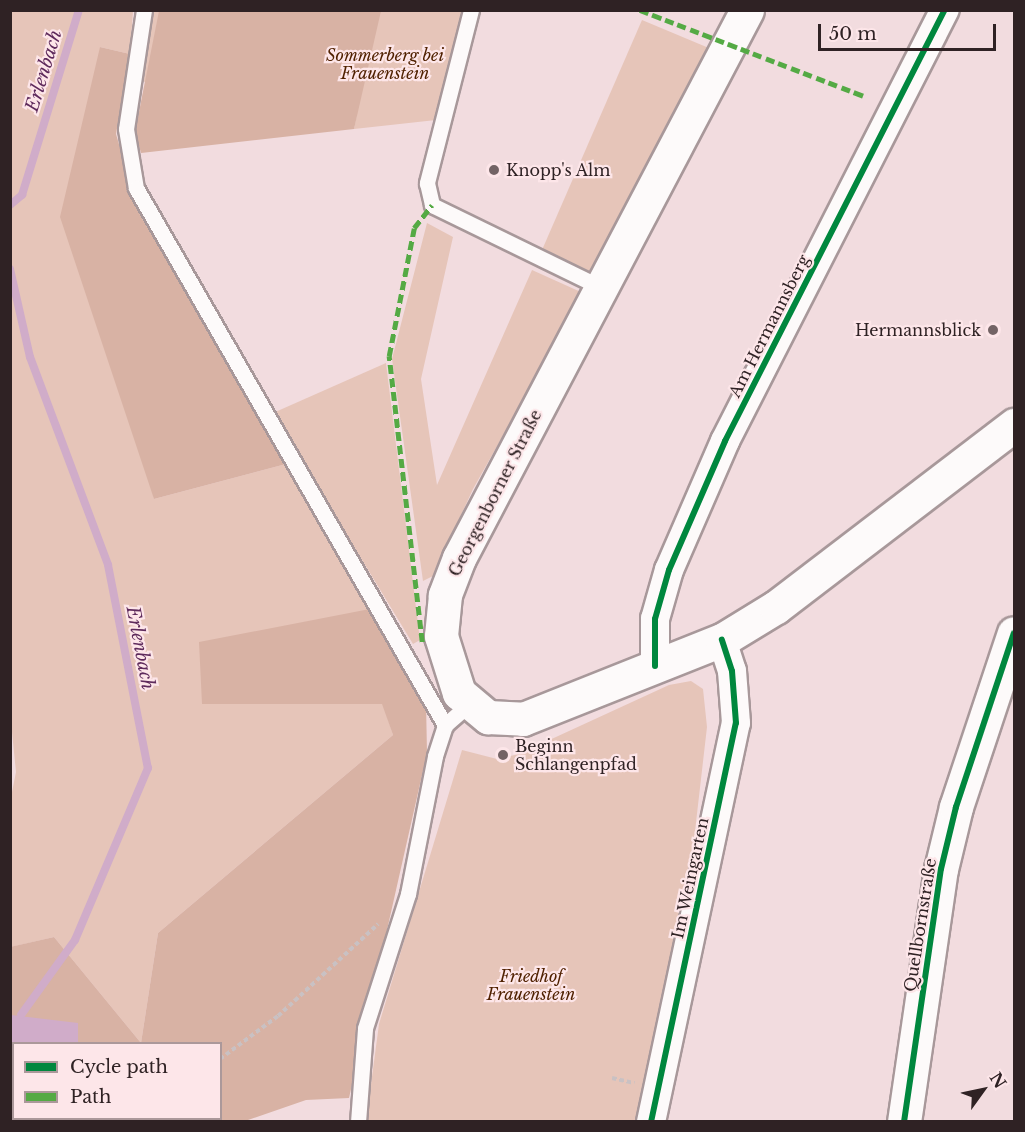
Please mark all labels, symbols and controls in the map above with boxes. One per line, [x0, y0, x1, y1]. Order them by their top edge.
scale bar [821, 12, 1000, 50]
text: 50 m [829, 23, 877, 45]
water label: Erlenbach [21, 27, 67, 115]
park label: Sommerberg bei Frauenstein [326, 45, 444, 83]
place label: Knopp's Alm [506, 160, 611, 180]
marker: Knopp's Alm [487, 163, 501, 177]
street label: Am Hermannsberg [725, 251, 813, 401]
place label: Hermannsblick [855, 320, 981, 340]
marker: Hermannsblick [986, 323, 1000, 337]
street label: Georgenborner Straße [445, 406, 545, 580]
water label: Erlenbach [121, 604, 159, 692]
place label: Beginn Schlangenpfad [515, 736, 637, 774]
marker: Beginn Schlangenpfad [496, 748, 510, 762]
street label: Im Weingarten [668, 815, 712, 941]
street label: Quellbornstraße [900, 857, 940, 993]
park label: Friedhof Frauenstein [487, 966, 575, 1004]
legend [12, 1042, 222, 1120]
text: Cycle path [70, 1056, 168, 1078]
north arrow [953, 1060, 1013, 1120]
text: N [986, 1068, 1011, 1092]
text: Path [70, 1086, 111, 1108]

